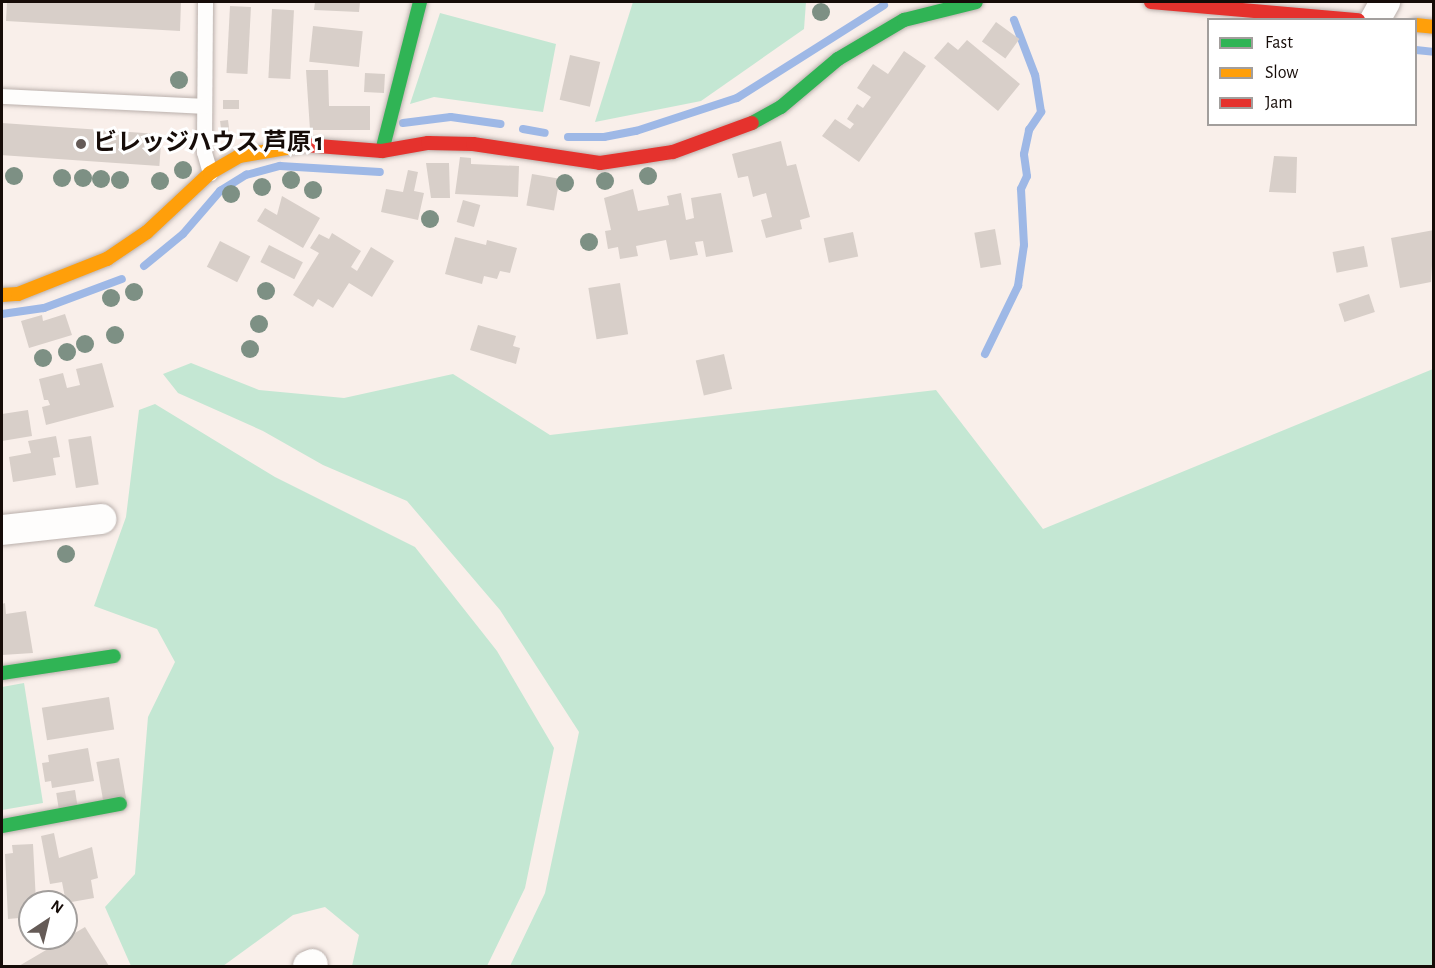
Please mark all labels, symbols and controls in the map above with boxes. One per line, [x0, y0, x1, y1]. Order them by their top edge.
legend [1207, 18, 1417, 126]
text: Fast [1265, 34, 1293, 52]
text: Slow [1265, 64, 1298, 82]
text: Jam [1265, 94, 1293, 112]
place label: ビレッジハウス 芦原 1 [93, 130, 325, 158]
marker: ビレッジハウス 芦原 1 [74, 137, 88, 151]
north arrow [18, 890, 78, 950]
text: N [48, 897, 66, 917]

